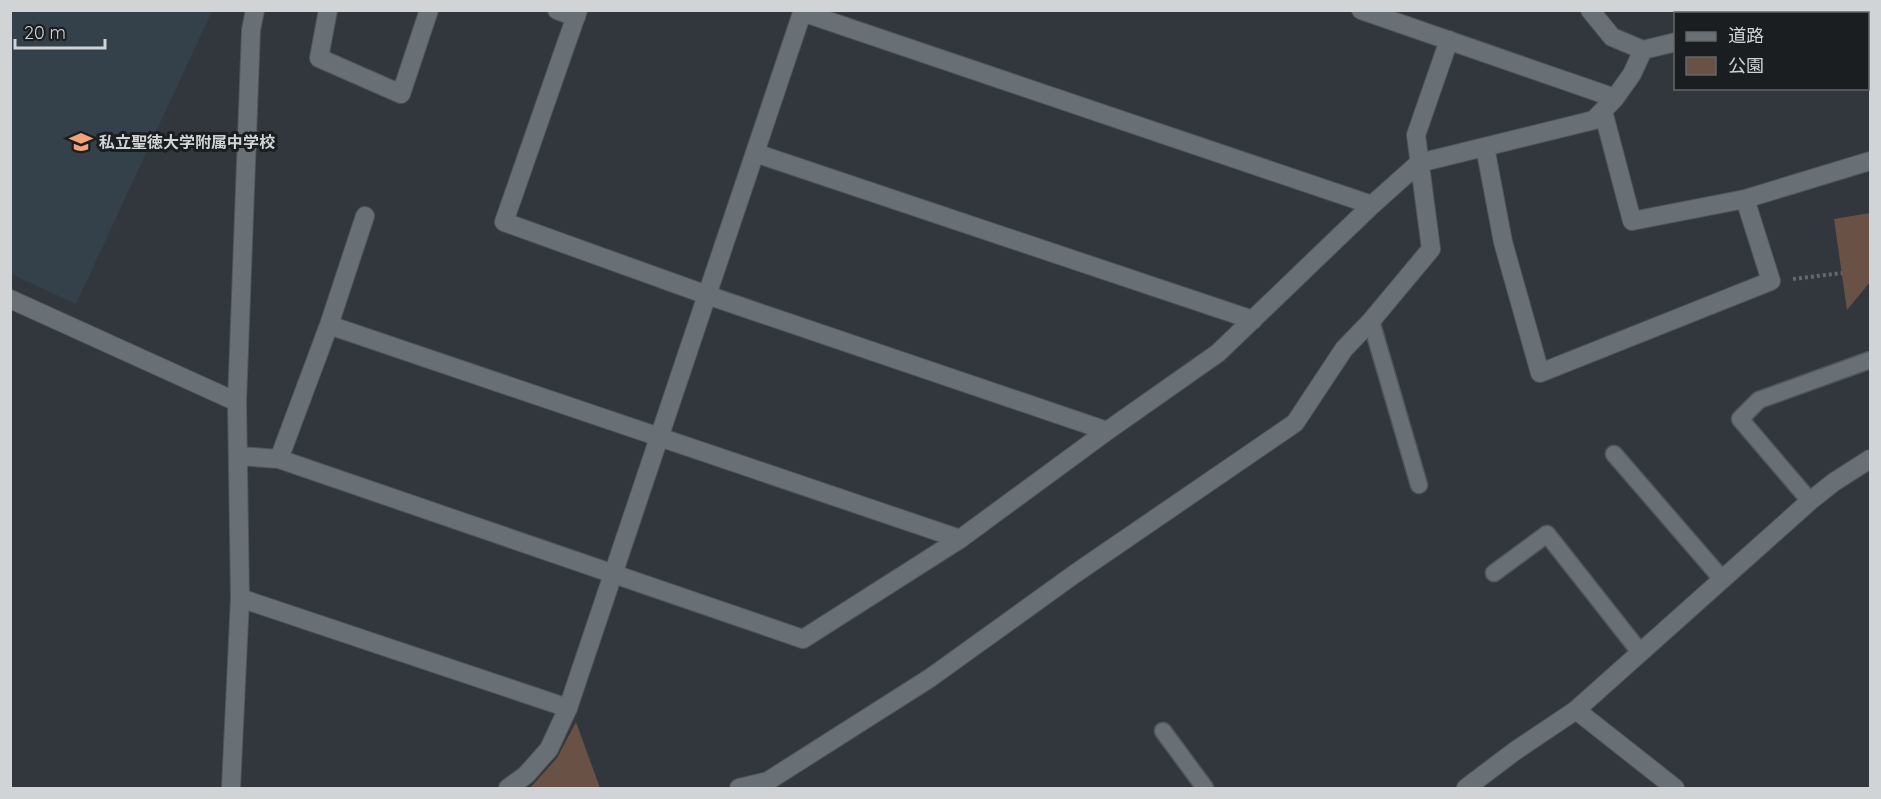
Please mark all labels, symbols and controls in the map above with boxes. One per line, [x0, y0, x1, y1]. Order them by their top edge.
scale bar [15, 12, 105, 50]
legend [1674, 12, 1869, 90]
text: 20 m [24, 21, 66, 44]
text: 道路 [1728, 24, 1764, 47]
text: 公園 [1728, 54, 1764, 77]
school or university icon: 私立聖徳大学附属中学校 [68, 129, 94, 155]
place label: 私立聖徳大学附属中学校 [99, 132, 275, 152]

